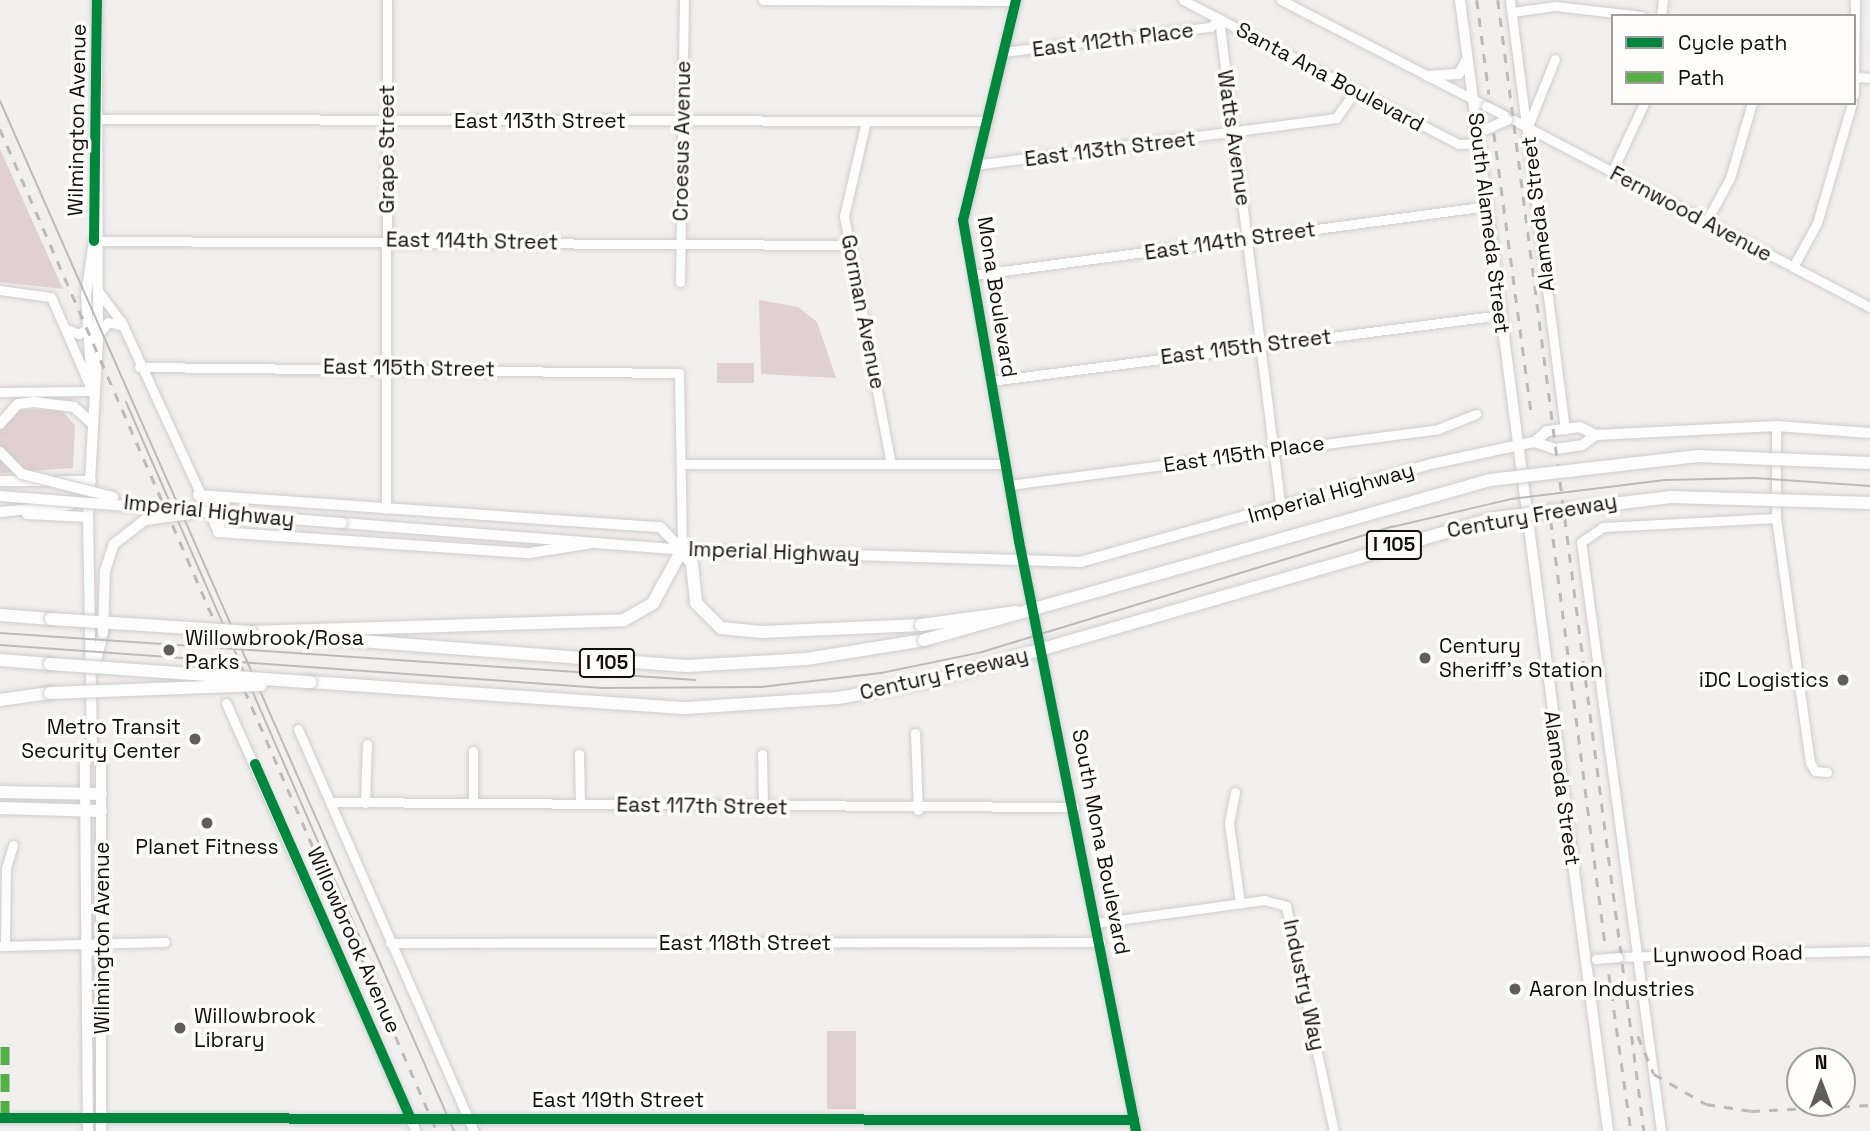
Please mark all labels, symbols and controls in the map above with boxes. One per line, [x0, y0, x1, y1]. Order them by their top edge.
legend [1611, 14, 1856, 105]
street label: Santa Ana Boulevard [1232, 17, 1428, 137]
street label: East 112th Place [1031, 18, 1195, 62]
street label: Wilmington Avenue [63, 23, 91, 217]
text: Cycle path [1678, 29, 1787, 56]
street label: Croesus Avenue [668, 60, 696, 222]
text: Path [1678, 64, 1724, 91]
street label: Watts Avenue [1212, 68, 1256, 208]
street label: Grape Street [374, 84, 400, 214]
street label: East 113th Street [454, 108, 626, 134]
street label: South Alameda Street [1463, 111, 1515, 335]
street label: East 113th Street [1023, 126, 1197, 172]
street label: Alameda Street [1516, 135, 1560, 293]
street label: Fernwood Avenue [1606, 161, 1776, 267]
street label: Mona Boulevard [972, 215, 1022, 379]
street label: East 114th Street [1143, 217, 1317, 265]
street label: East 114th Street [386, 227, 558, 255]
street label: Gorman Avenue [836, 232, 890, 392]
street label: East 115th Street [1159, 324, 1333, 370]
street label: East 115th Street [323, 354, 495, 382]
street label: East 115th Place [1162, 430, 1326, 478]
street label: Imperial Highway [1245, 457, 1417, 529]
street label: Century Freeway [1445, 489, 1619, 543]
street label: Imperial Highway [123, 490, 295, 532]
road number: I 105 [1364, 530, 1424, 560]
street label: Imperial Highway [688, 536, 860, 568]
place label: Willowbrook/Rosa Parks [185, 625, 364, 675]
place label: Century Sheriff's Station [1439, 633, 1603, 683]
marker: Willowbrook/Rosa Parks [159, 640, 179, 660]
street label: Century Freeway [857, 642, 1031, 706]
road number: I 105 [577, 648, 637, 678]
marker: Century Sheriff's Station [1417, 650, 1433, 666]
place label: iDC Logistics [1699, 667, 1829, 693]
marker: iDC Logistics [1835, 672, 1851, 688]
street label: Alameda Street [1539, 709, 1585, 867]
place label: Metro Transit Security Center [21, 714, 181, 764]
street label: South Mona Boulevard [1067, 727, 1135, 957]
marker: Metro Transit Security Center [187, 731, 203, 747]
street label: East 117th Street [616, 792, 788, 820]
marker: Planet Fitness [199, 815, 215, 831]
place label: Planet Fitness [135, 834, 279, 860]
street label: Wilmington Avenue [89, 842, 115, 1034]
street label: Willowbrook Avenue [302, 843, 406, 1037]
street label: Industry Way [1278, 917, 1330, 1053]
street label: East 118th Street [659, 930, 831, 956]
street label: Lynwood Road [1653, 940, 1803, 968]
place label: Aaron Industries [1529, 976, 1695, 1002]
marker: Aaron Industries [1507, 981, 1523, 997]
place label: Willowbrook Library [194, 1003, 316, 1053]
marker: Willowbrook Library [172, 1020, 188, 1036]
north arrow [1786, 1047, 1856, 1117]
text: N [1815, 1050, 1827, 1075]
street label: East 119th Street [532, 1087, 704, 1113]

